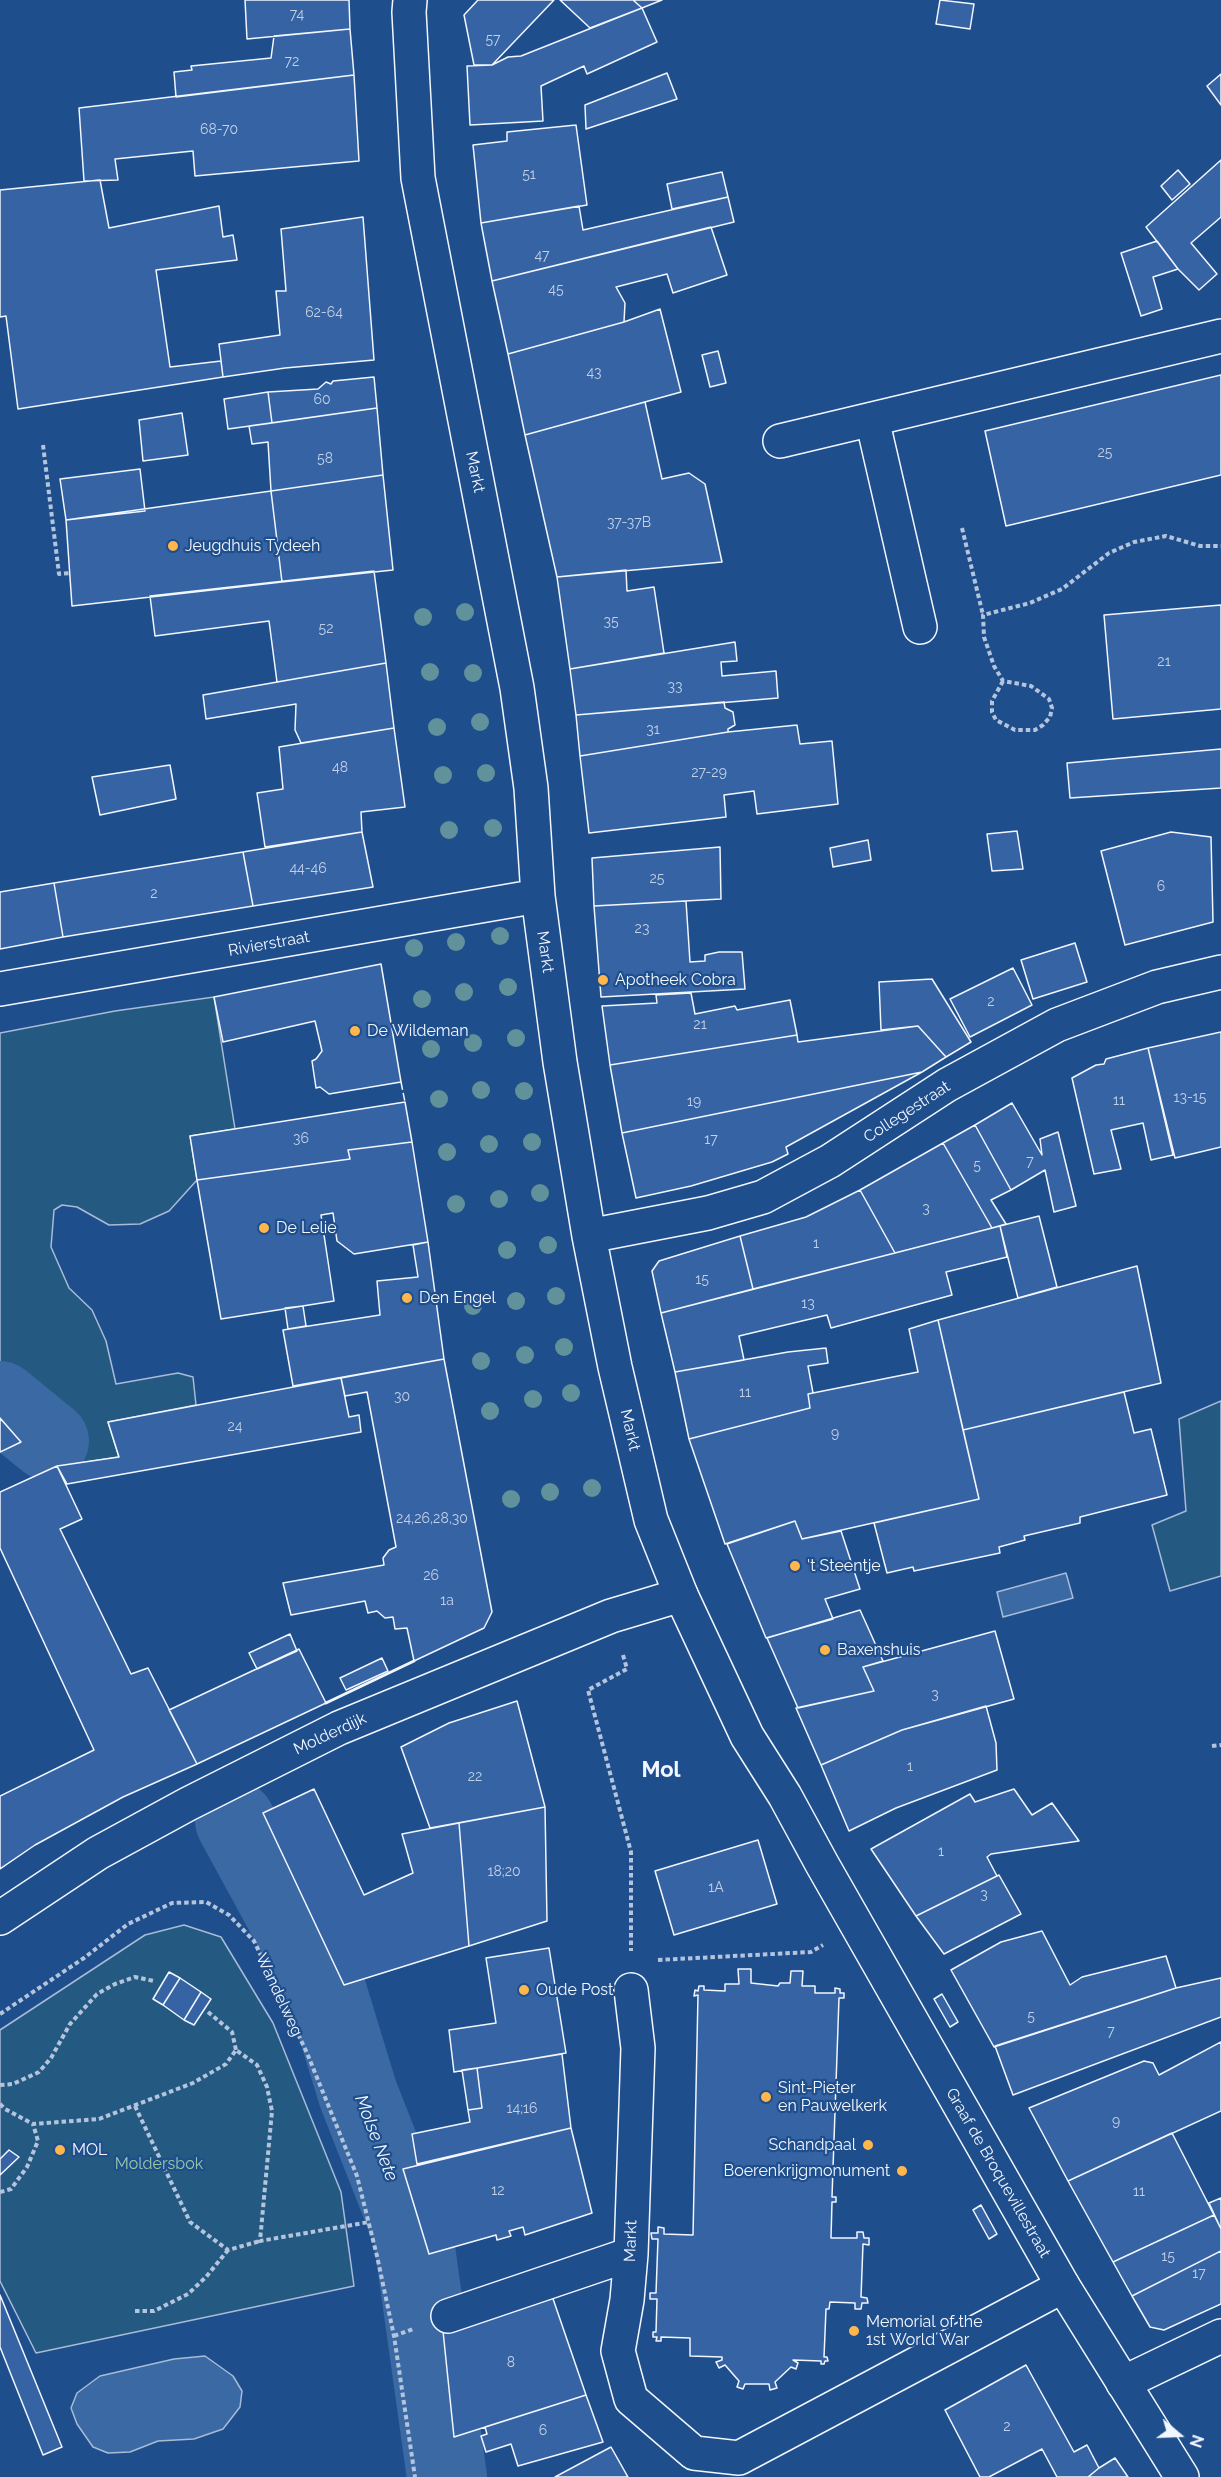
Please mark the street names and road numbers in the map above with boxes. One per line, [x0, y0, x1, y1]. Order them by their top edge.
street label: Markt [461, 449, 489, 495]
street label: Rivierstraat [227, 927, 311, 961]
street label: Markt [533, 930, 557, 974]
street label: Collegestraat [860, 1077, 954, 1147]
street label: Markt [616, 1407, 644, 1453]
street label: Molderdijk [291, 1709, 369, 1759]
street label: Wandelweg [251, 1950, 307, 2040]
street label: Graaf de Broquevillestraat [941, 2085, 1055, 2261]
street label: Markt [621, 2220, 641, 2262]

